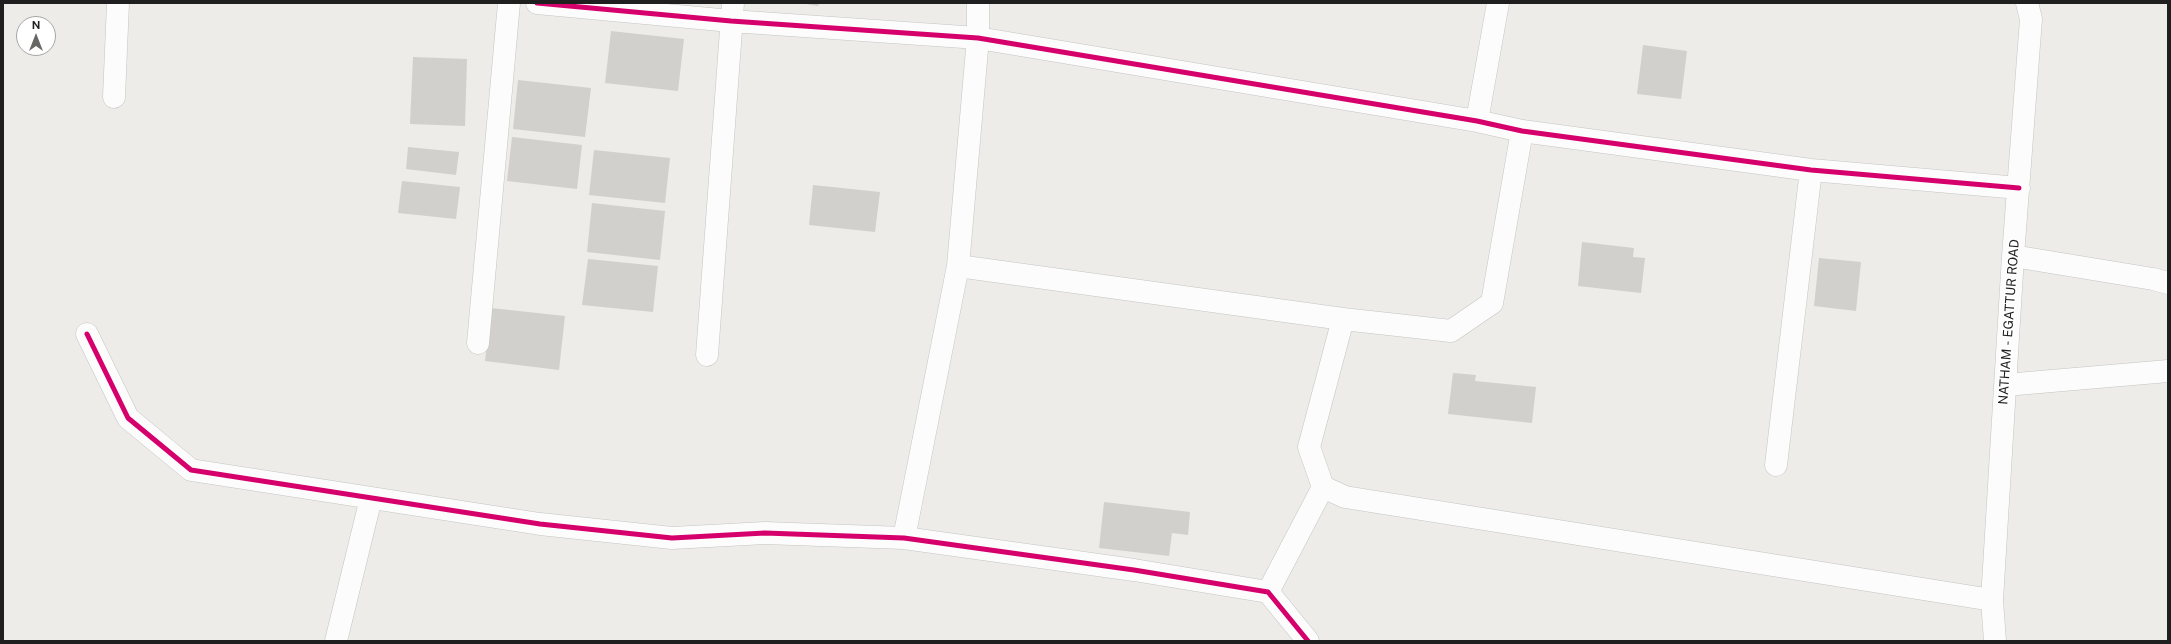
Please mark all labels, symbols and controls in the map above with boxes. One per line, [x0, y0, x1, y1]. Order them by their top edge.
north arrow [16, 16, 56, 56]
text: N [32, 19, 40, 31]
street label: NATHAM - EGATTUR ROAD [1995, 239, 2023, 405]

